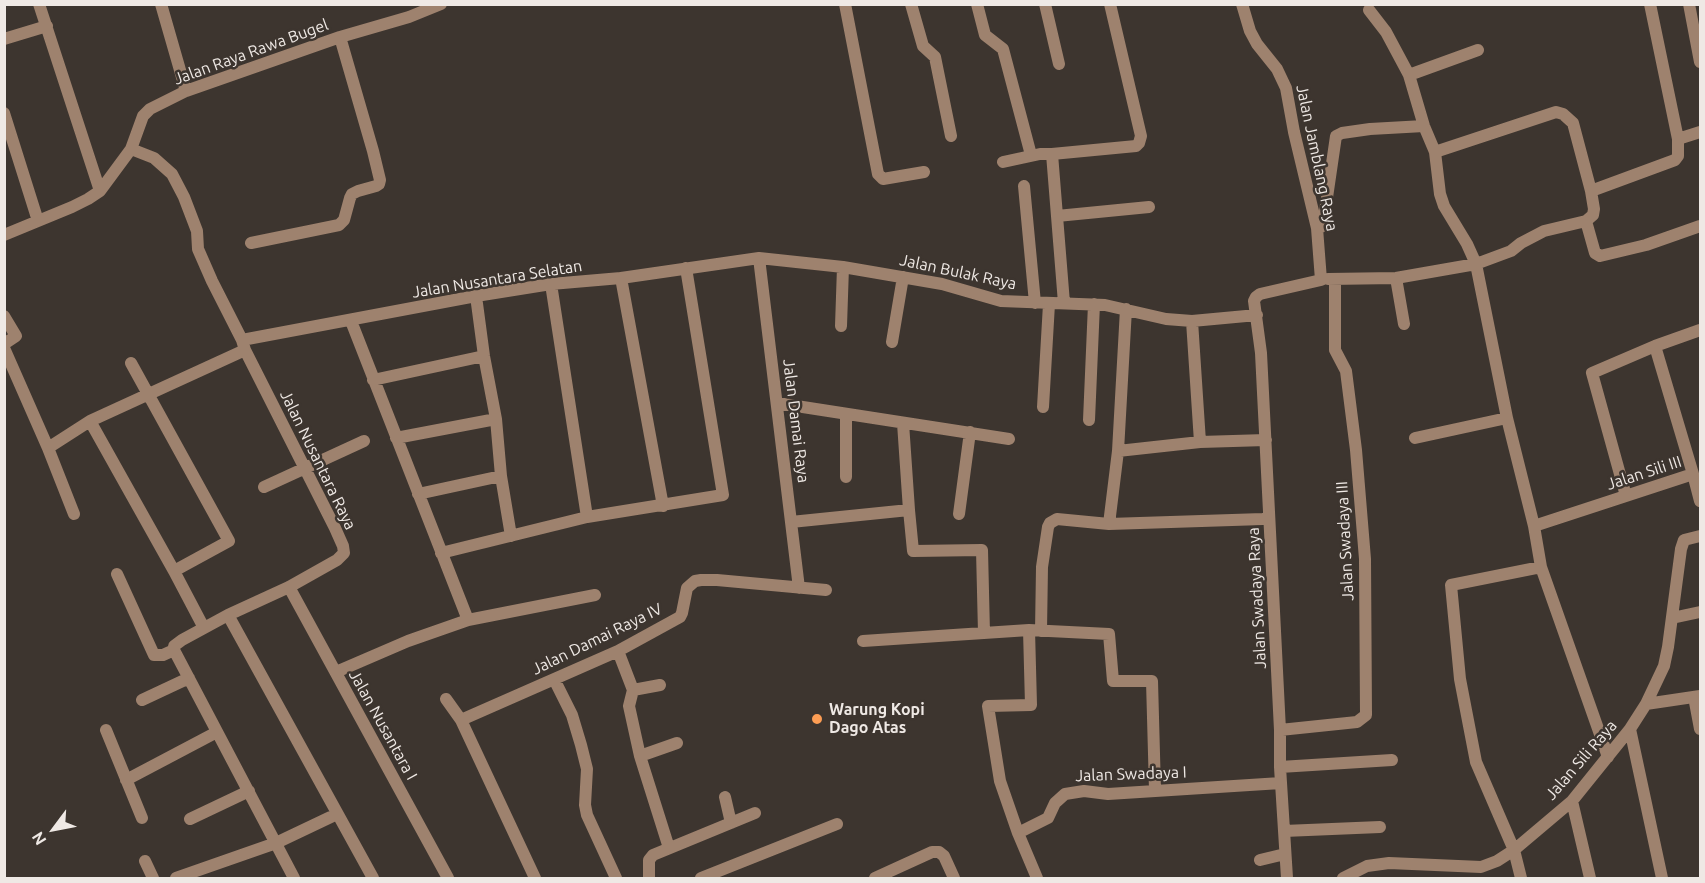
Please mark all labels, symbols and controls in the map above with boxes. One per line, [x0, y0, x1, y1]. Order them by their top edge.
street label: Jalan Raya Rawa Bugel [171, 15, 331, 89]
street label: Jalan Jamblang Raya [1292, 83, 1342, 233]
street label: Jalan Bulak Raya [898, 250, 1018, 294]
street label: Jalan Nusantara Selatan [411, 256, 583, 302]
street label: Jalan Damai Raya [779, 358, 813, 484]
street label: Jalan Nusantara Raya [276, 387, 360, 533]
street label: Jalan Sili III [1604, 452, 1684, 494]
street label: Jalan Swadaya III [1332, 481, 1358, 601]
street label: Jalan Swadaya Raya [1244, 527, 1270, 669]
street label: Jalan Damai Raya IV [529, 599, 665, 679]
street label: Jalan Nusantara I [345, 667, 421, 783]
place label: Warung Kopi Dago Atas [829, 700, 925, 738]
marker: Warung Kopi Dago Atas [810, 712, 824, 726]
street label: Jalan Sili Raya [1541, 716, 1621, 804]
street label: Jalan Swadaya I [1075, 762, 1187, 786]
north arrow [24, 799, 84, 859]
text: N [28, 829, 50, 848]

